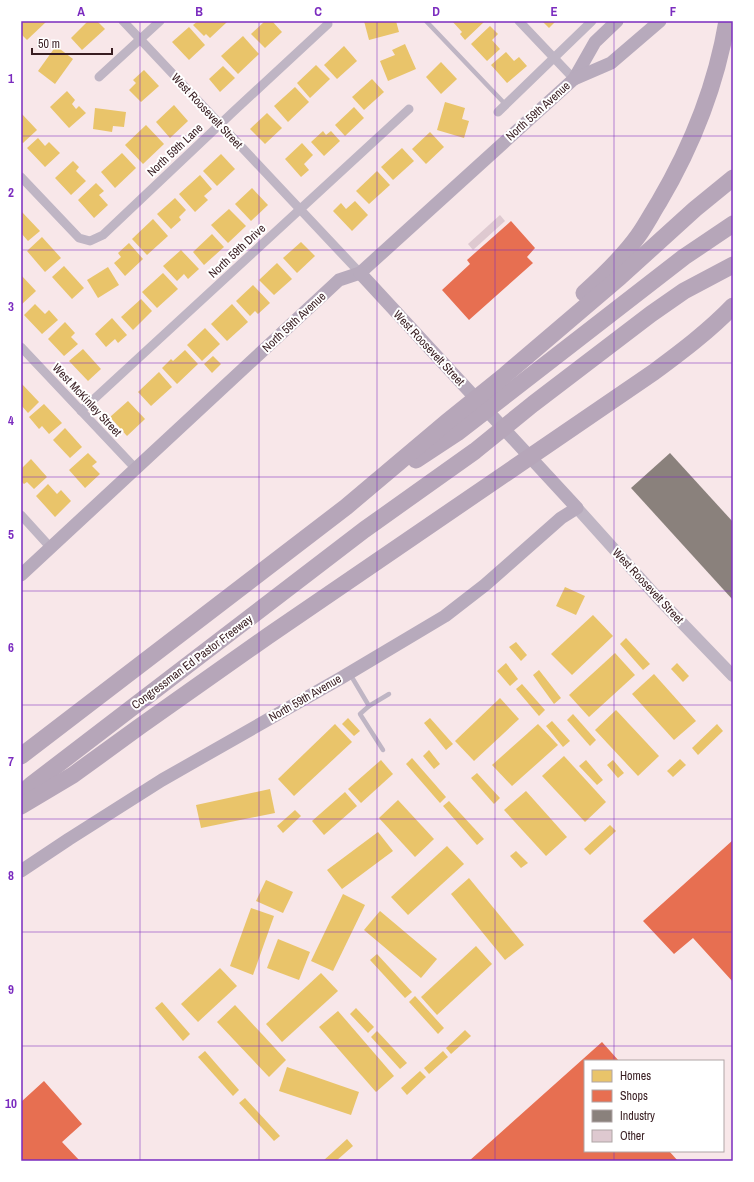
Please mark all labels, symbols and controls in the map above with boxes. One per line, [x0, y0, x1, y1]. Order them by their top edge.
text: A [77, 3, 85, 20]
text: B [195, 3, 203, 20]
text: C [314, 3, 322, 20]
text: D [432, 3, 440, 20]
text: E [550, 3, 558, 20]
text: F [670, 3, 677, 20]
scale bar [32, 30, 112, 56]
text: 50 m [38, 36, 60, 52]
text: 1 [8, 70, 14, 87]
street label: West Roosevelt Street [168, 70, 246, 152]
street label: North 59th Avenue [502, 78, 574, 144]
street label: North 59th Lane [144, 120, 206, 180]
text: 2 [8, 184, 14, 201]
street label: North 59th Drive [205, 221, 269, 281]
street label: North 59th Avenue [259, 288, 329, 356]
text: 3 [8, 298, 14, 315]
street label: West Roosevelt Street [390, 307, 468, 389]
street label: West McKinley Street [49, 360, 125, 440]
text: 4 [8, 412, 14, 429]
text: 5 [8, 526, 14, 543]
street label: West Roosevelt Street [609, 545, 687, 627]
street label: Congressman Ed Pastor Freeway [128, 611, 256, 713]
text: 6 [8, 639, 14, 656]
street label: North 59th Avenue [266, 671, 344, 725]
text: 7 [8, 753, 14, 770]
text: 8 [8, 867, 14, 884]
text: 9 [8, 981, 14, 998]
legend [584, 1060, 724, 1152]
text: Homes [620, 1068, 651, 1084]
text: Shops [620, 1088, 648, 1104]
text: 10 [5, 1095, 17, 1112]
text: Industry [620, 1108, 655, 1124]
text: Other [620, 1128, 645, 1144]

